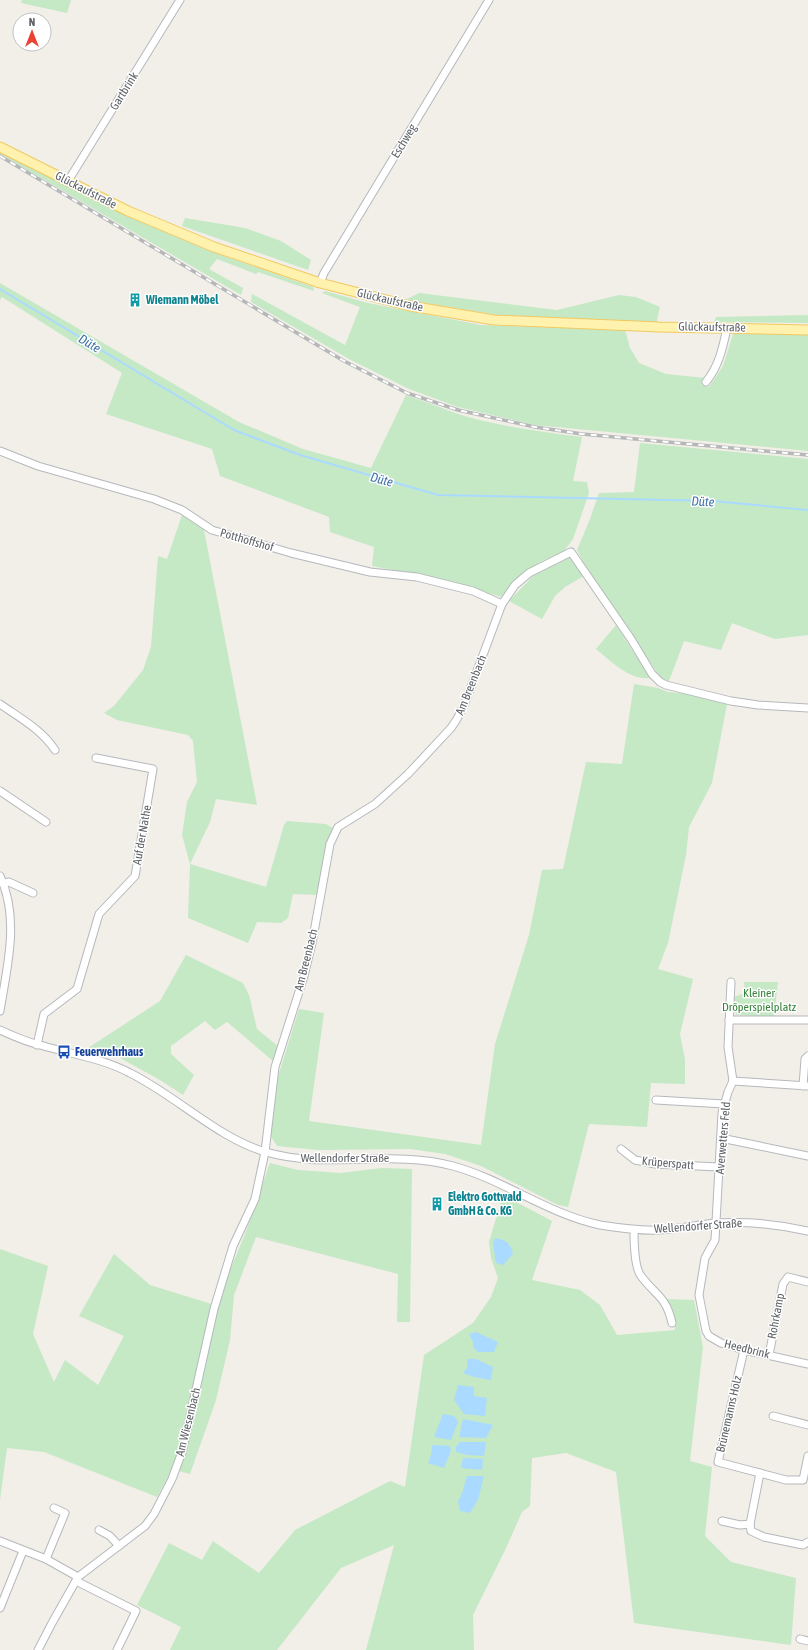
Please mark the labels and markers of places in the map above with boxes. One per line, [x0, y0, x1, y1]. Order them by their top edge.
building icon: Wiemann Möbel [127, 292, 143, 308]
place label: Wiemann Möbel [145, 293, 219, 307]
bus stop icon: Feuerwehrhaus [56, 1044, 72, 1060]
place label: Feuerwehrhaus [75, 1045, 144, 1059]
place label: Elektro Gottwald GmbH & Co. KG [448, 1190, 522, 1218]
building icon: Elektro Gottwald GmbH & Co. KG [429, 1196, 445, 1212]

